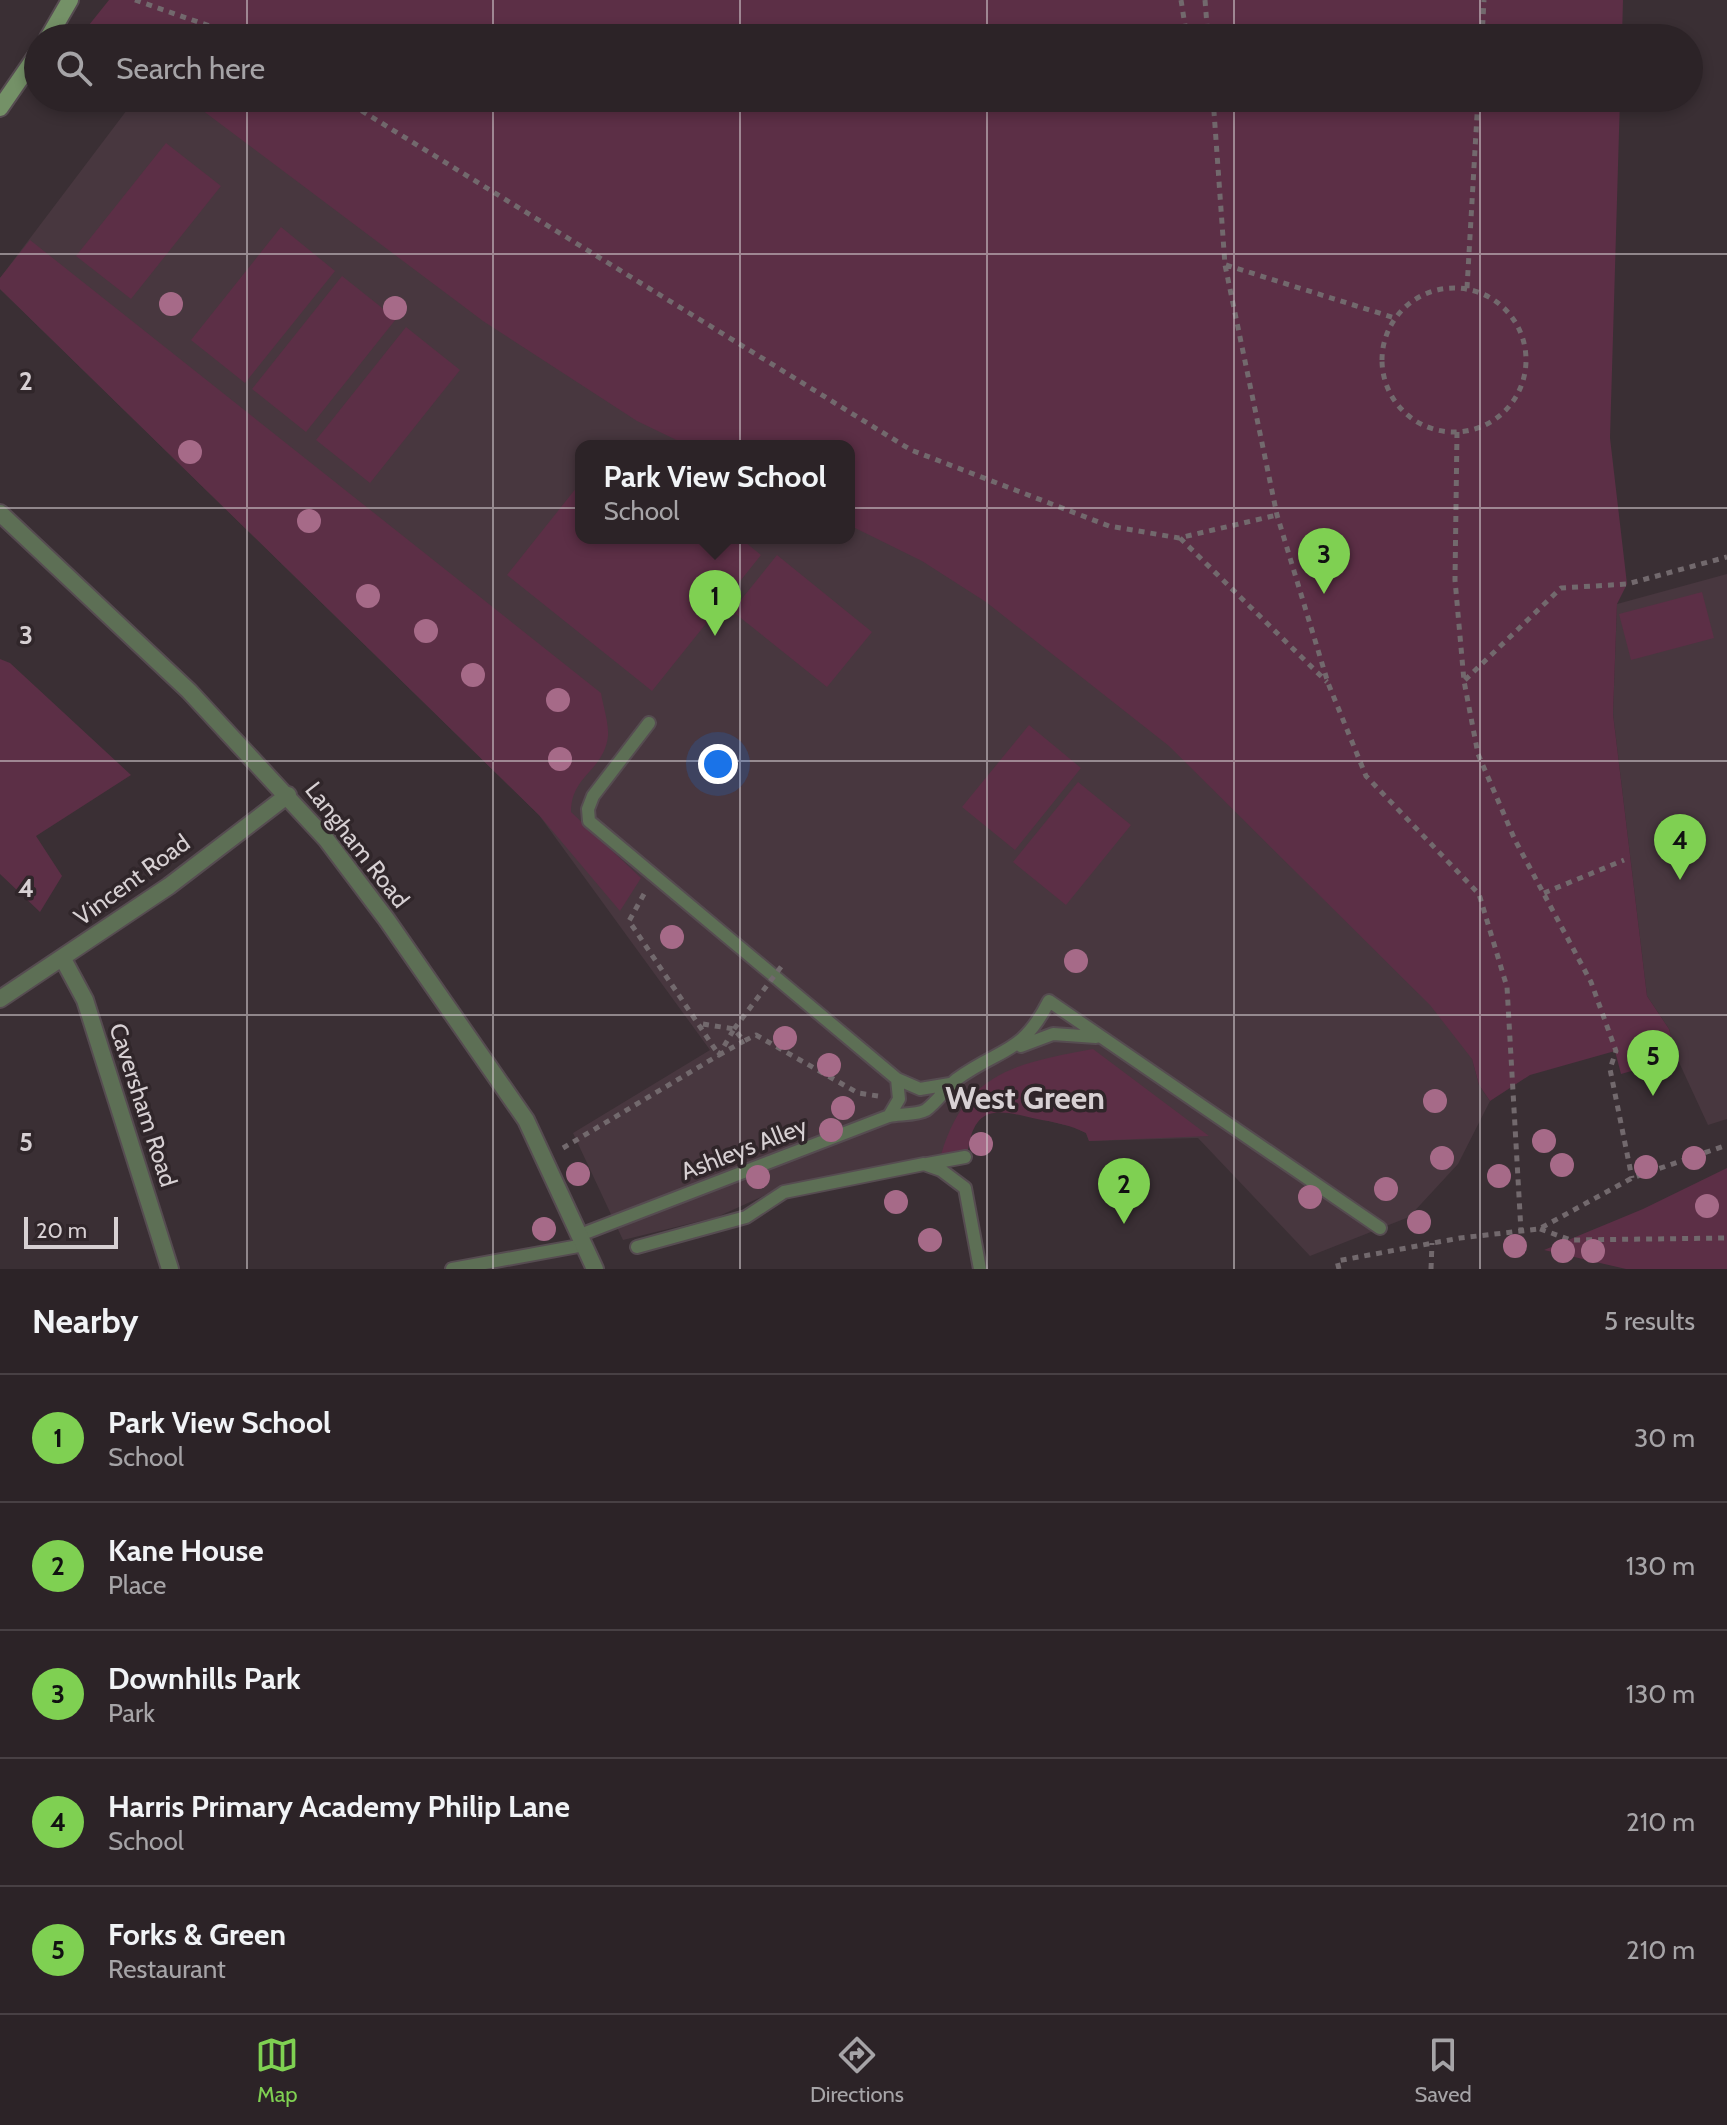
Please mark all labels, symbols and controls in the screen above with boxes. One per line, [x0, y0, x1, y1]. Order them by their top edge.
search box [24, 24, 1703, 112]
icon: search [52, 46, 96, 90]
text: Search here [116, 50, 265, 87]
text: 2 [19, 365, 33, 397]
popup [575, 440, 855, 544]
text: Park View School [604, 458, 826, 495]
text: School [604, 495, 679, 527]
pin: 3 [1298, 528, 1350, 594]
pin: 1 [689, 570, 741, 636]
text: 3 [19, 619, 33, 651]
your location [698, 744, 738, 784]
street label: Langham Road [299, 776, 416, 913]
pin: 4 [1654, 814, 1706, 880]
street label: Vincent Road [68, 828, 195, 931]
text: 4 [18, 872, 34, 904]
street label: Caversham Road [103, 1019, 184, 1190]
pin: 5 [1627, 1030, 1679, 1096]
district label: West Green [945, 1078, 1105, 1117]
street label: Ashleys Alley [677, 1111, 811, 1186]
text: 5 [19, 1126, 33, 1158]
pin: 2 [1098, 1158, 1150, 1224]
scale bar [24, 1213, 118, 1249]
text: 20 m [36, 1217, 87, 1244]
text: Nearby [32, 1300, 139, 1342]
text: 5 results [1604, 1305, 1695, 1337]
text: Park View School [108, 1404, 331, 1441]
text: 1 [53, 1422, 63, 1454]
text: 30 m [1634, 1422, 1695, 1454]
text: School [108, 1441, 184, 1473]
text: Kane House [108, 1532, 264, 1569]
text: 2 [51, 1550, 65, 1582]
text: 130 m [1626, 1550, 1695, 1582]
text: Place [108, 1569, 166, 1601]
text: Downhills Park [108, 1660, 301, 1697]
text: 3 [51, 1678, 65, 1710]
text: 130 m [1626, 1678, 1695, 1710]
text: Park [108, 1697, 155, 1729]
text: Harris Primary Academy Philip Lane [108, 1788, 570, 1825]
text: 4 [50, 1806, 66, 1838]
text: 210 m [1626, 1806, 1695, 1838]
text: School [108, 1825, 184, 1857]
text: Forks & Green [108, 1916, 286, 1953]
text: 5 [51, 1934, 65, 1966]
text: 210 m [1626, 1934, 1695, 1966]
text: Restaurant [108, 1953, 226, 1985]
tab: Map [255, 2033, 299, 2108]
tab: Directions [810, 2033, 904, 2108]
tab: Saved [1415, 2033, 1472, 2108]

